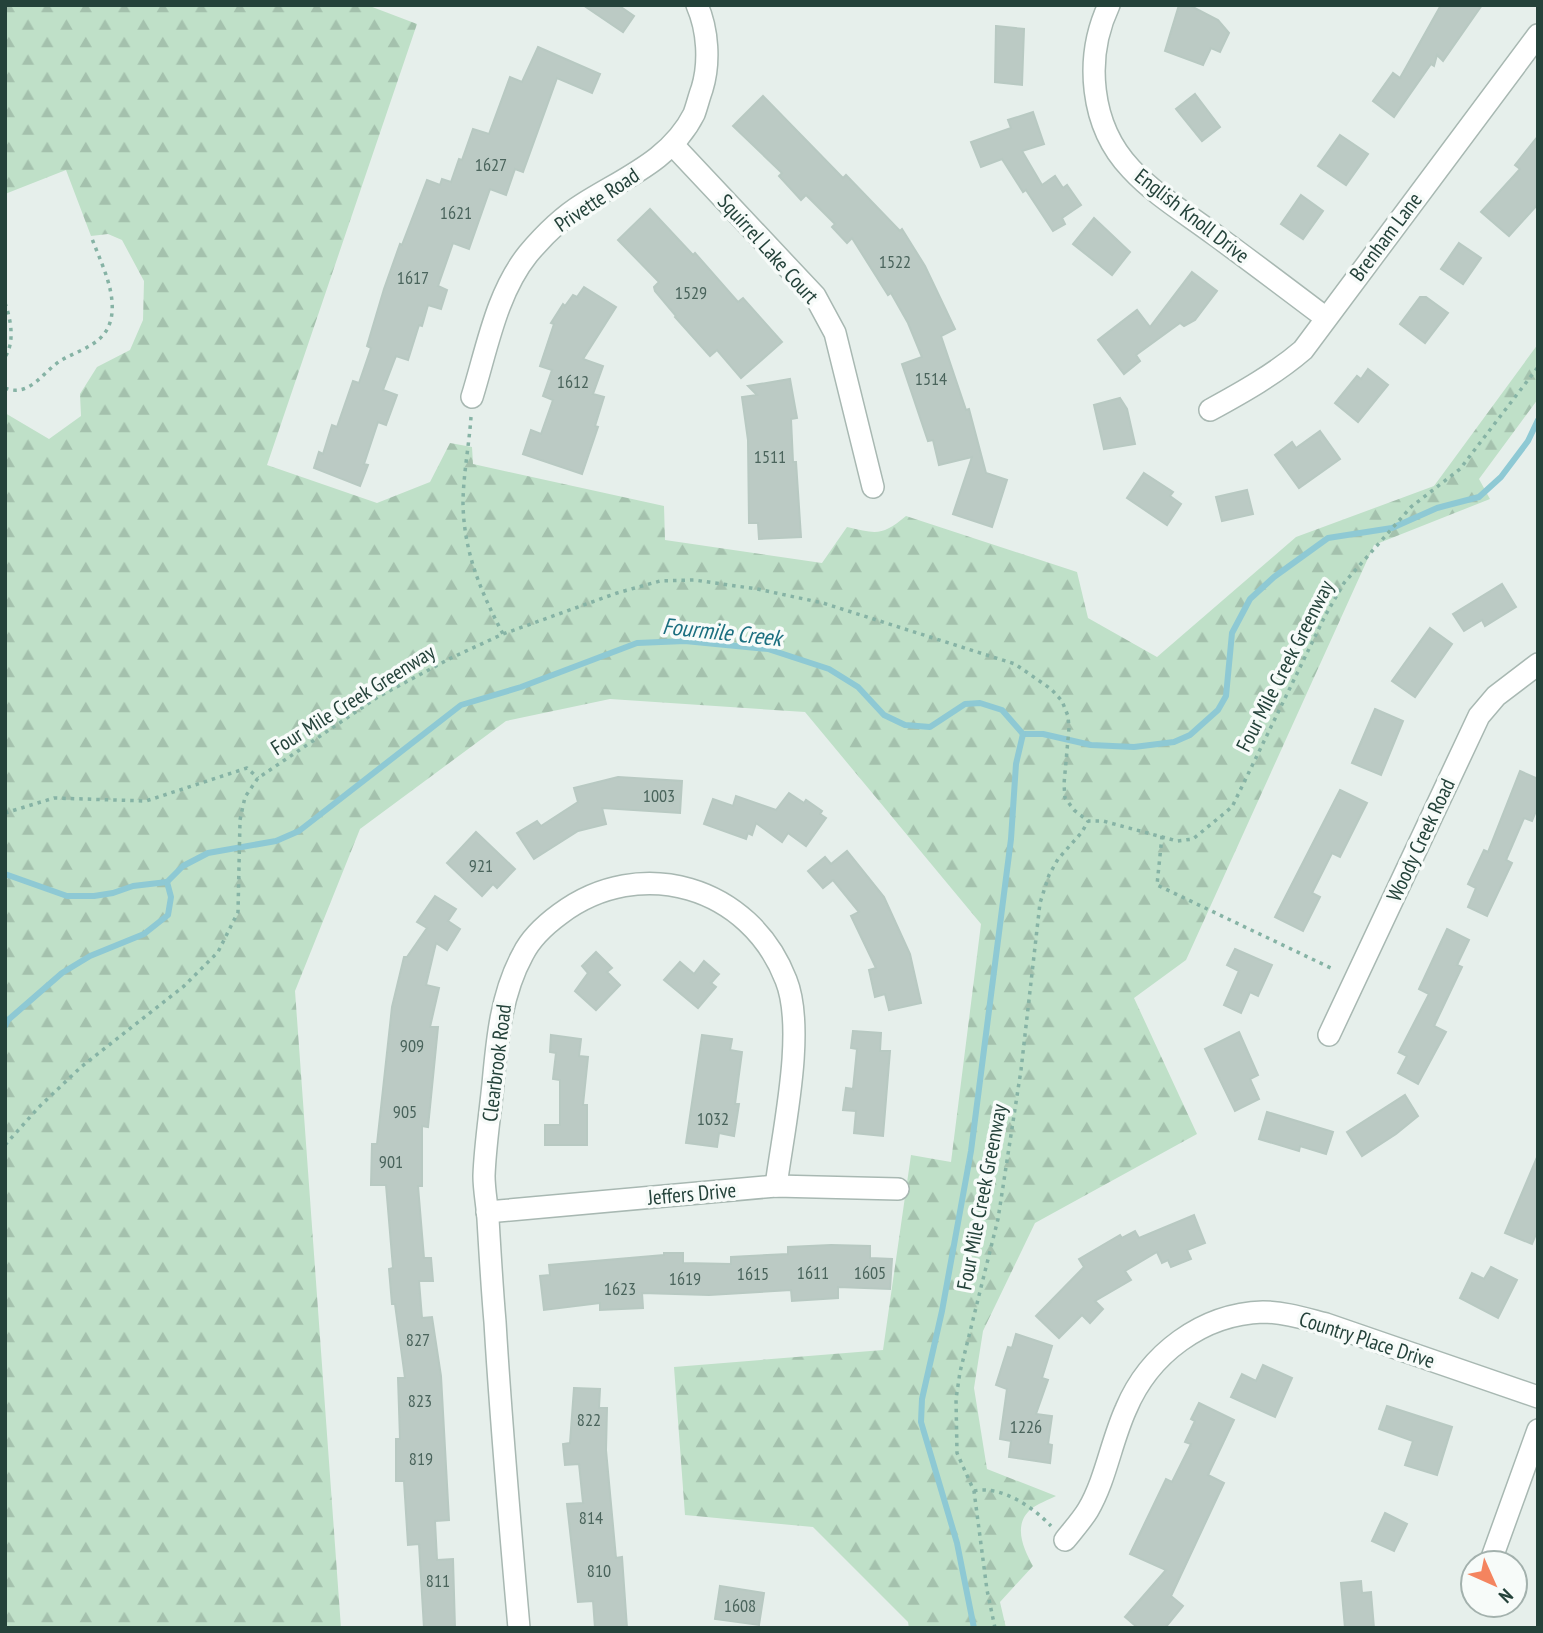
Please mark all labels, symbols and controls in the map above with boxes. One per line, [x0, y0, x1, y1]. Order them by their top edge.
house number: 1627 [475, 153, 507, 176]
street label: Privette Road [549, 161, 644, 238]
street label: English Knoll Drive [1130, 162, 1255, 269]
street label: Brenham Lane [1344, 187, 1428, 286]
street label: Squirrel Lake Court [712, 188, 825, 309]
house number: 1621 [440, 201, 472, 224]
house number: 1522 [879, 250, 911, 273]
house number: 1617 [397, 266, 429, 289]
house number: 1529 [675, 281, 707, 304]
house number: 1514 [915, 367, 947, 390]
house number: 1612 [557, 370, 589, 393]
house number: 1511 [754, 445, 786, 468]
street label: Four Mile Creek Greenway [1230, 576, 1339, 756]
water label: Fourmile Creek [661, 611, 786, 652]
street label: Four Mile Creek Greenway [266, 638, 440, 761]
street label: Woody Creek Road [1380, 774, 1461, 906]
house number: 1003 [643, 784, 675, 807]
house number: 921 [469, 854, 493, 877]
street label: Clearbrook Road [476, 1003, 517, 1123]
house number: 909 [400, 1034, 424, 1057]
house number: 905 [393, 1100, 417, 1123]
street label: Four Mile Creek Greenway [950, 1102, 1013, 1292]
house number: 1032 [697, 1107, 729, 1130]
house number: 901 [379, 1150, 403, 1173]
street label: Jeffers Drive [646, 1176, 737, 1211]
house number: 1611 [797, 1261, 829, 1284]
house number: 1605 [854, 1261, 886, 1284]
house number: 1615 [737, 1262, 769, 1285]
house number: 1619 [669, 1267, 701, 1290]
house number: 1623 [604, 1277, 636, 1300]
street label: Country Place Drive [1296, 1305, 1438, 1374]
house number: 827 [406, 1328, 430, 1351]
house number: 823 [408, 1389, 432, 1412]
house number: 822 [577, 1408, 601, 1431]
house number: 1226 [1010, 1415, 1042, 1438]
house number: 819 [409, 1447, 433, 1470]
house number: 814 [579, 1506, 603, 1529]
north arrow [1459, 1549, 1529, 1619]
house number: 810 [587, 1559, 611, 1582]
house number: 811 [426, 1569, 450, 1592]
text: N [1494, 1584, 1518, 1608]
house number: 1608 [724, 1594, 756, 1617]

